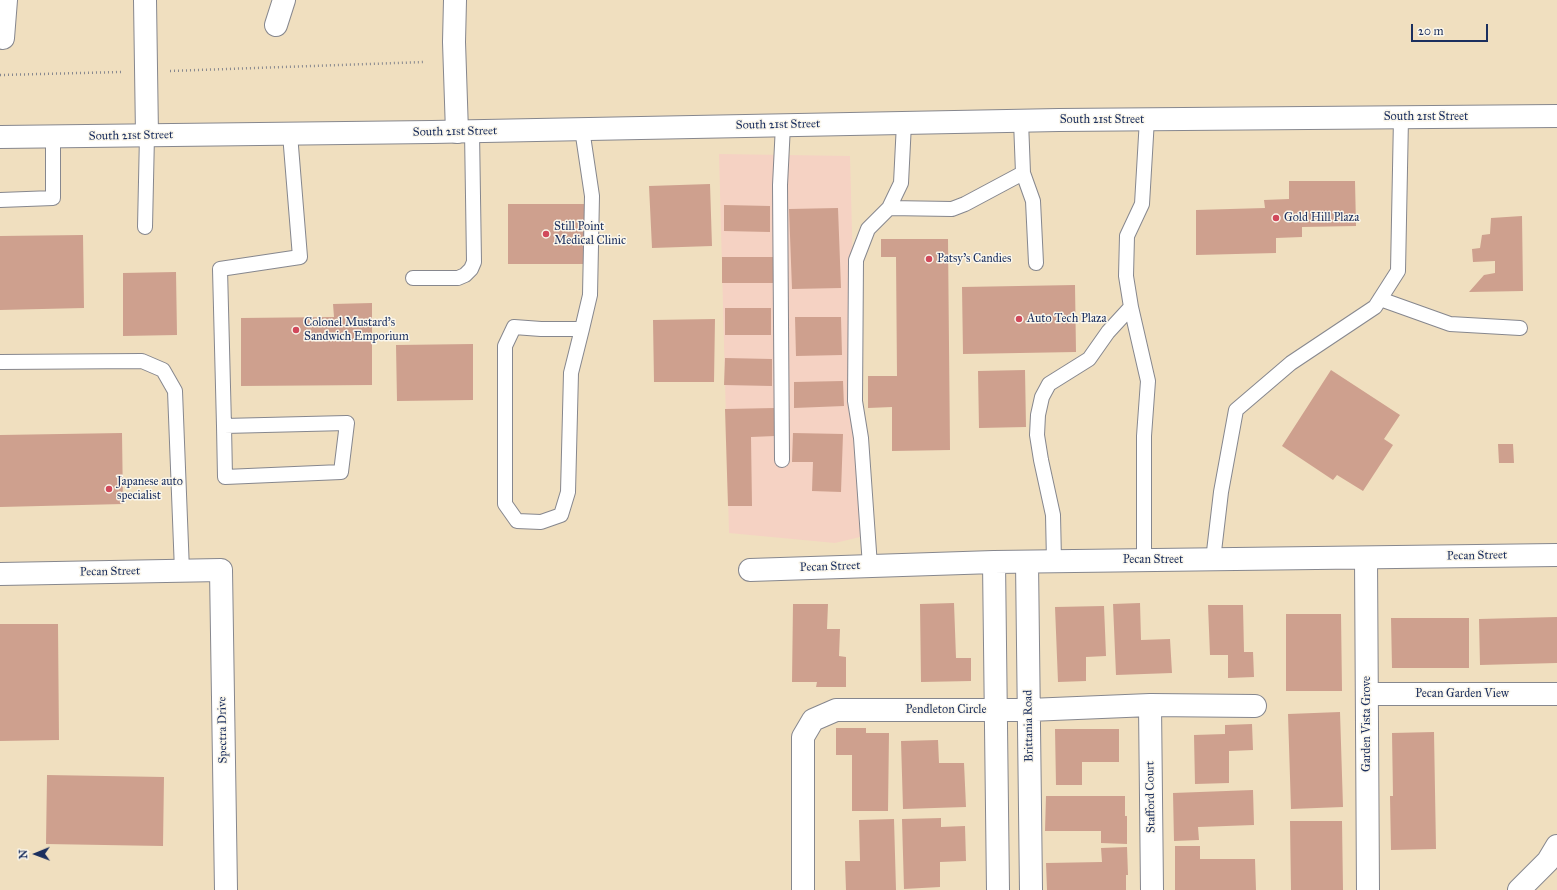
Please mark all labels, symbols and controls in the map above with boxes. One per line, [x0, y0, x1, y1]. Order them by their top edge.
scale bar [1413, 16, 1490, 42]
text: 20 m [1418, 24, 1444, 38]
street label: South 21st Street [1384, 110, 1468, 124]
street label: South 21st Street [1060, 113, 1144, 127]
street label: South 21st Street [736, 117, 820, 133]
street label: South 21st Street [413, 124, 497, 140]
street label: South 21st Street [89, 128, 173, 144]
place label: Gold Hill Plaza [1284, 211, 1359, 225]
marker: Gold Hill Plaza [1271, 213, 1281, 223]
place label: Still Point Medical Clinic [554, 220, 626, 248]
marker: Still Point Medical Clinic [541, 229, 551, 239]
place label: Patsy's Candies [937, 252, 1011, 266]
marker: Patsy's Candies [924, 254, 934, 264]
place label: Auto Tech Plaza [1027, 312, 1107, 326]
marker: Auto Tech Plaza [1014, 314, 1024, 324]
place label: Colonel Mustard's Sandwich Emporium [304, 316, 409, 344]
marker: Colonel Mustard's Sandwich Emporium [291, 325, 301, 335]
place label: Japanese auto specialist [117, 475, 183, 503]
marker: Japanese auto specialist [104, 484, 114, 494]
street label: Pecan Street [1447, 548, 1507, 564]
street label: Pecan Street [1123, 553, 1183, 567]
street label: Pecan Street [799, 559, 861, 575]
street label: Pecan Street [80, 564, 140, 580]
street label: Garden Vista Grove [1360, 676, 1374, 772]
street label: Pecan Garden View [1415, 687, 1509, 701]
street label: Brittania Road [1021, 690, 1037, 762]
street label: Spectra Drive [215, 696, 231, 764]
street label: Pendleton Circle [906, 703, 986, 717]
street label: Stafford Court [1143, 761, 1159, 833]
north arrow [16, 834, 56, 874]
text: N [17, 849, 30, 859]

